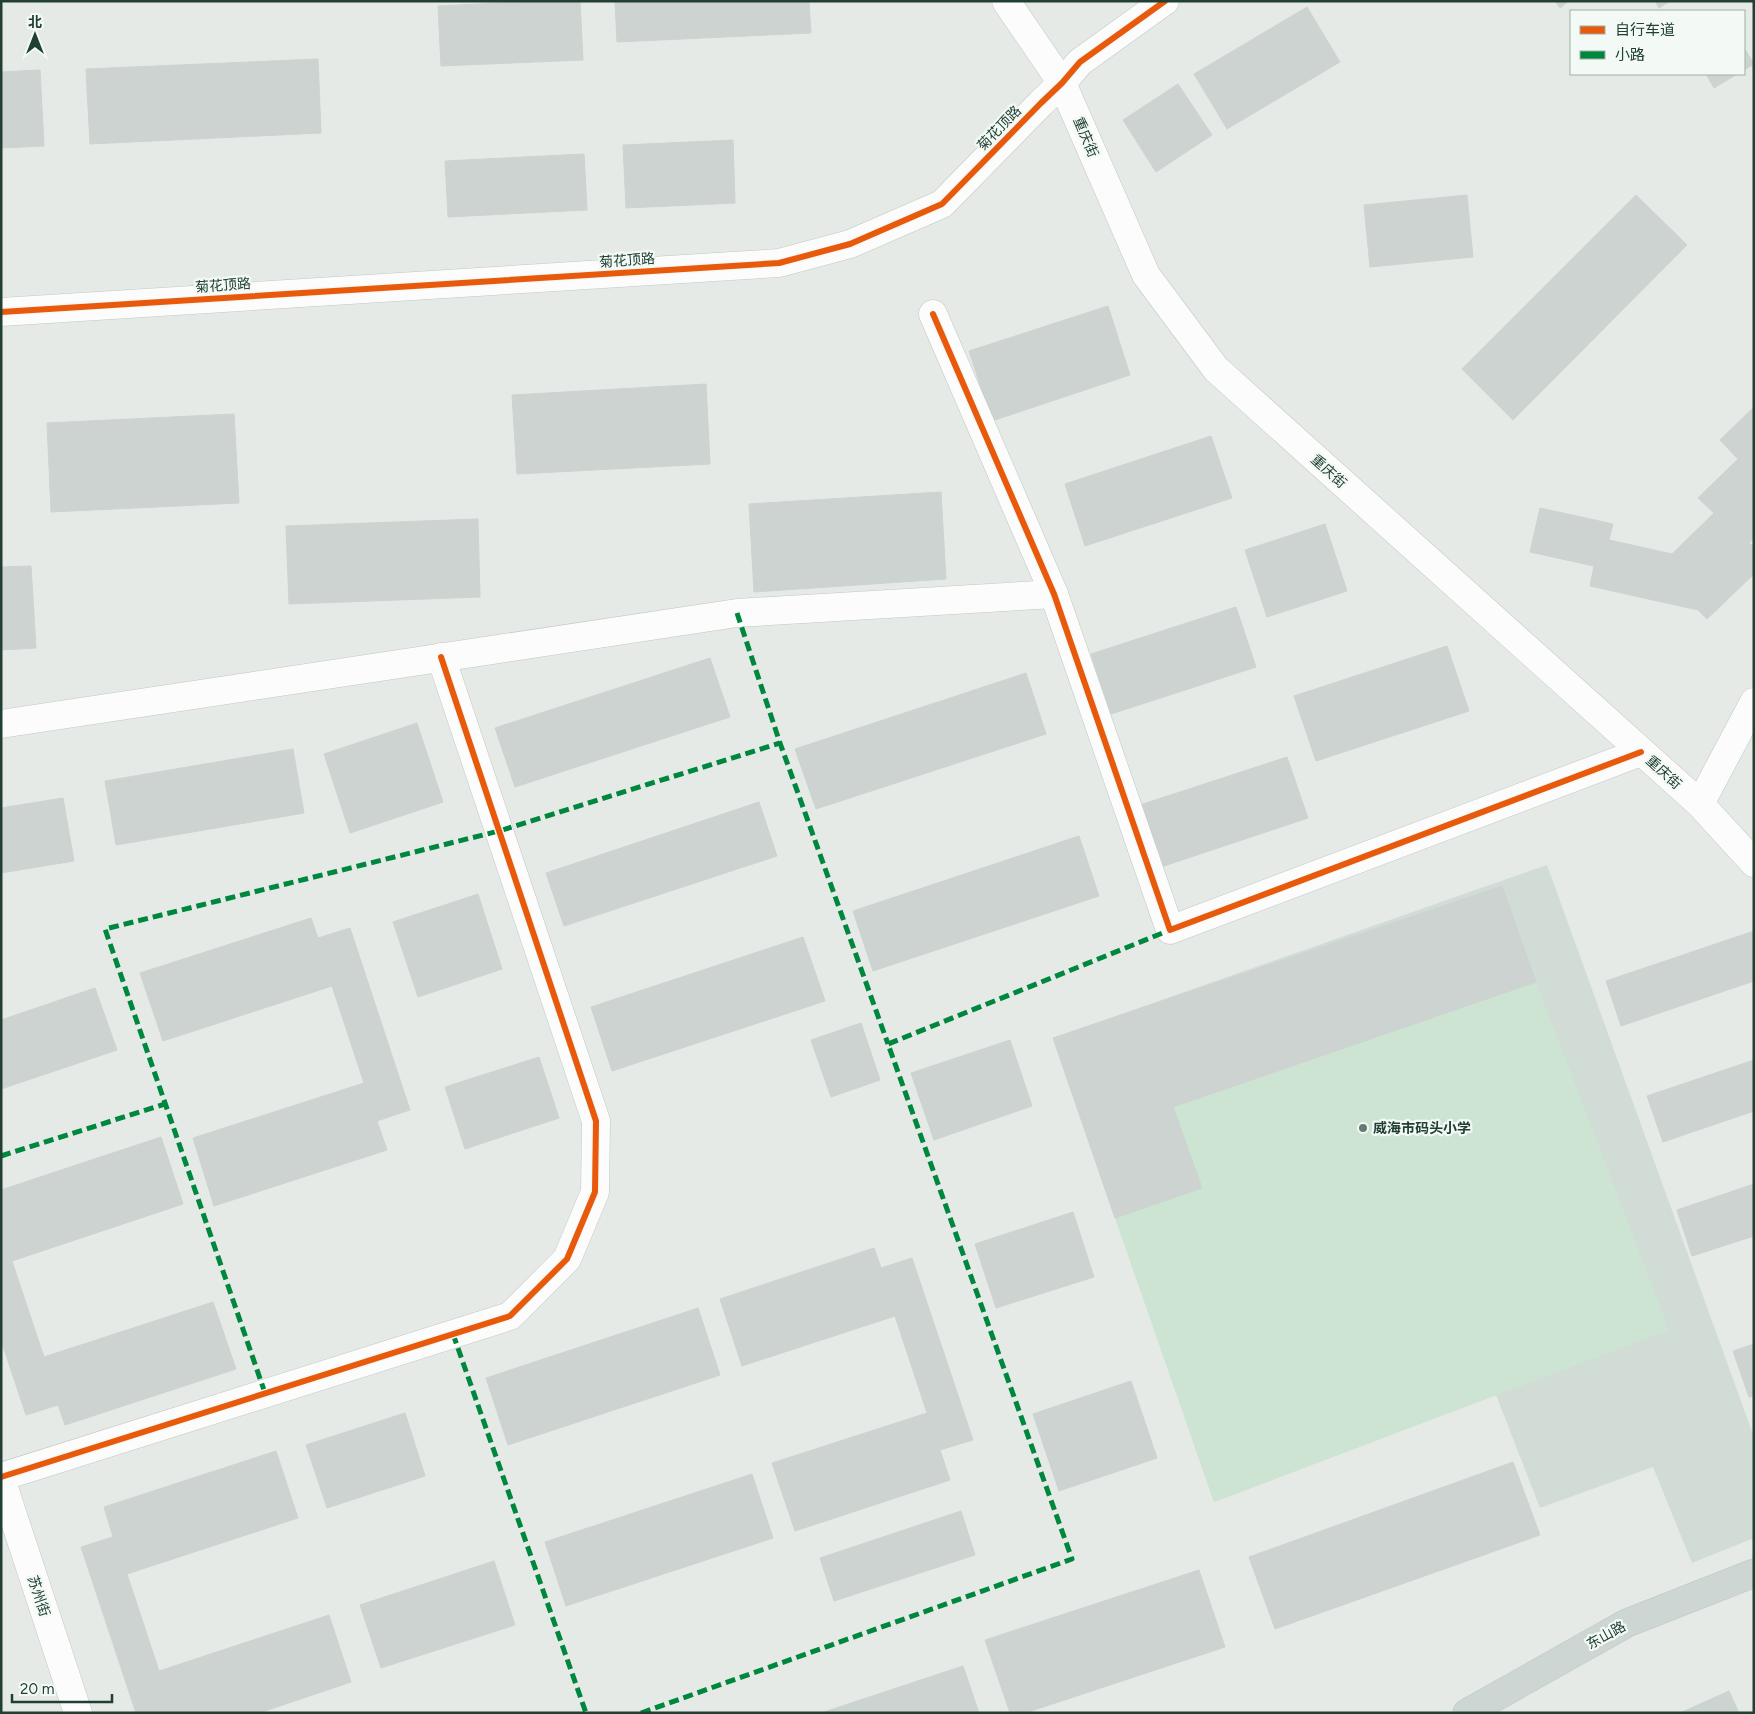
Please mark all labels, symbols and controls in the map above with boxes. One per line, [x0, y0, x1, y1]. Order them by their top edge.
north arrow [10, 10, 60, 60]
legend [1570, 10, 1745, 75]
text: 北 [28, 14, 42, 31]
text: 自行车道 [1615, 21, 1675, 39]
text: 小路 [1615, 46, 1645, 64]
street label: 菊花顶路 [974, 102, 1025, 154]
street label: 重庆街 [1070, 115, 1102, 160]
street label: 菊花顶路 [599, 250, 656, 271]
street label: 菊花顶路 [195, 275, 252, 296]
street label: 重庆街 [1307, 451, 1350, 492]
street label: 重庆街 [1642, 752, 1685, 793]
place label: 威海市码头小学 [1373, 1120, 1471, 1137]
marker: 威海市码头小学 [1357, 1122, 1369, 1134]
street label: 苏州街 [24, 1574, 53, 1619]
street label: 东山路 [1584, 1618, 1629, 1653]
scale bar [12, 1672, 112, 1704]
text: 20 m [20, 1680, 54, 1698]

